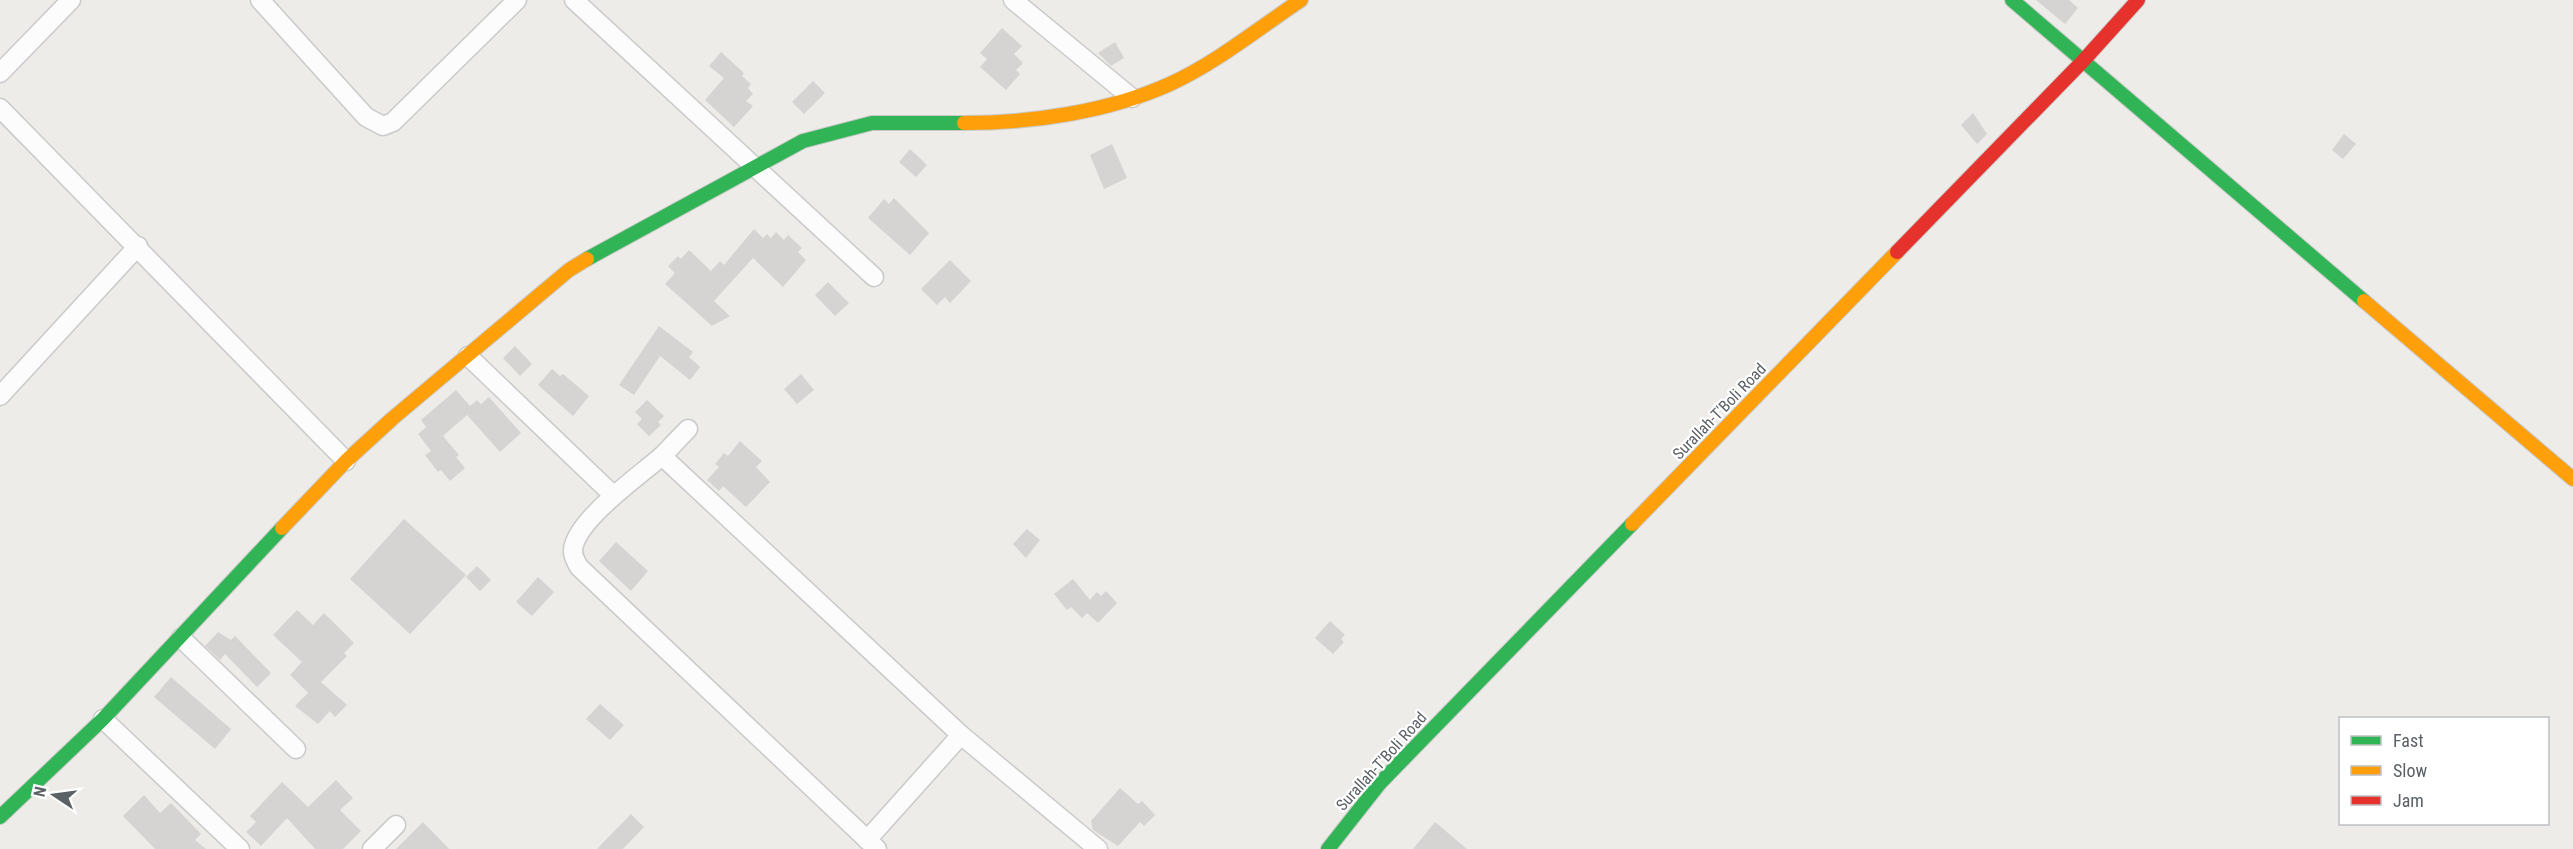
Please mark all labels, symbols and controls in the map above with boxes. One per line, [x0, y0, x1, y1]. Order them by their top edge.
street label: Surallah-T'Boli Road [1669, 359, 1770, 463]
street label: Surallah-T'Boli Road [1332, 708, 1431, 815]
legend [2339, 717, 2549, 825]
text: Fast [2393, 730, 2424, 751]
text: Slow [2393, 760, 2428, 781]
north arrow [24, 765, 84, 825]
text: N [30, 785, 50, 799]
text: Jam [2393, 790, 2424, 811]

